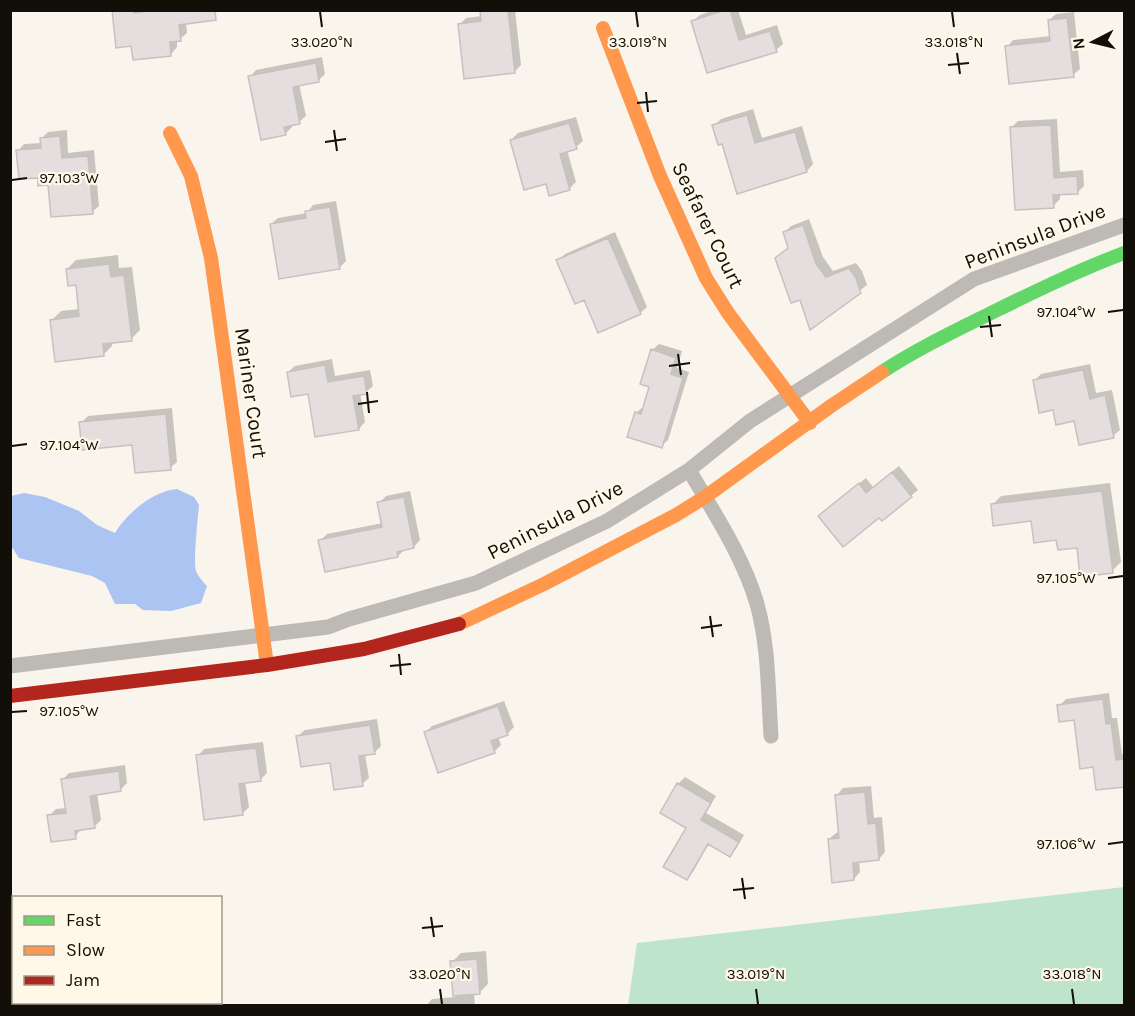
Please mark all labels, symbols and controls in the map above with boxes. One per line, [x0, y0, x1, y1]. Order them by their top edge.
north arrow [1063, 12, 1123, 72]
text: 33.020°N [291, 33, 353, 51]
text: 33.019°N [609, 33, 667, 51]
text: 33.018°N [925, 33, 983, 51]
text: N [1068, 37, 1089, 51]
street label: Seafarer Court [667, 158, 749, 292]
text: 97.103°W [39, 169, 99, 187]
street label: Peninsula Drive [961, 198, 1109, 274]
text: 97.104°W [1036, 303, 1096, 321]
street label: Mariner Court [230, 326, 272, 460]
text: 97.104°W [39, 436, 99, 454]
street label: Peninsula Drive [483, 475, 627, 565]
text: 97.105°W [1036, 569, 1096, 587]
text: 97.105°W [39, 702, 99, 720]
text: 97.106°W [1036, 835, 1096, 853]
legend [12, 896, 222, 1004]
text: Fast [66, 909, 101, 931]
text: Slow [66, 939, 105, 961]
text: 33.020°N [409, 965, 471, 983]
text: 33.019°N [727, 965, 785, 983]
text: 33.018°N [1043, 965, 1101, 983]
text: Jam [66, 969, 100, 991]

